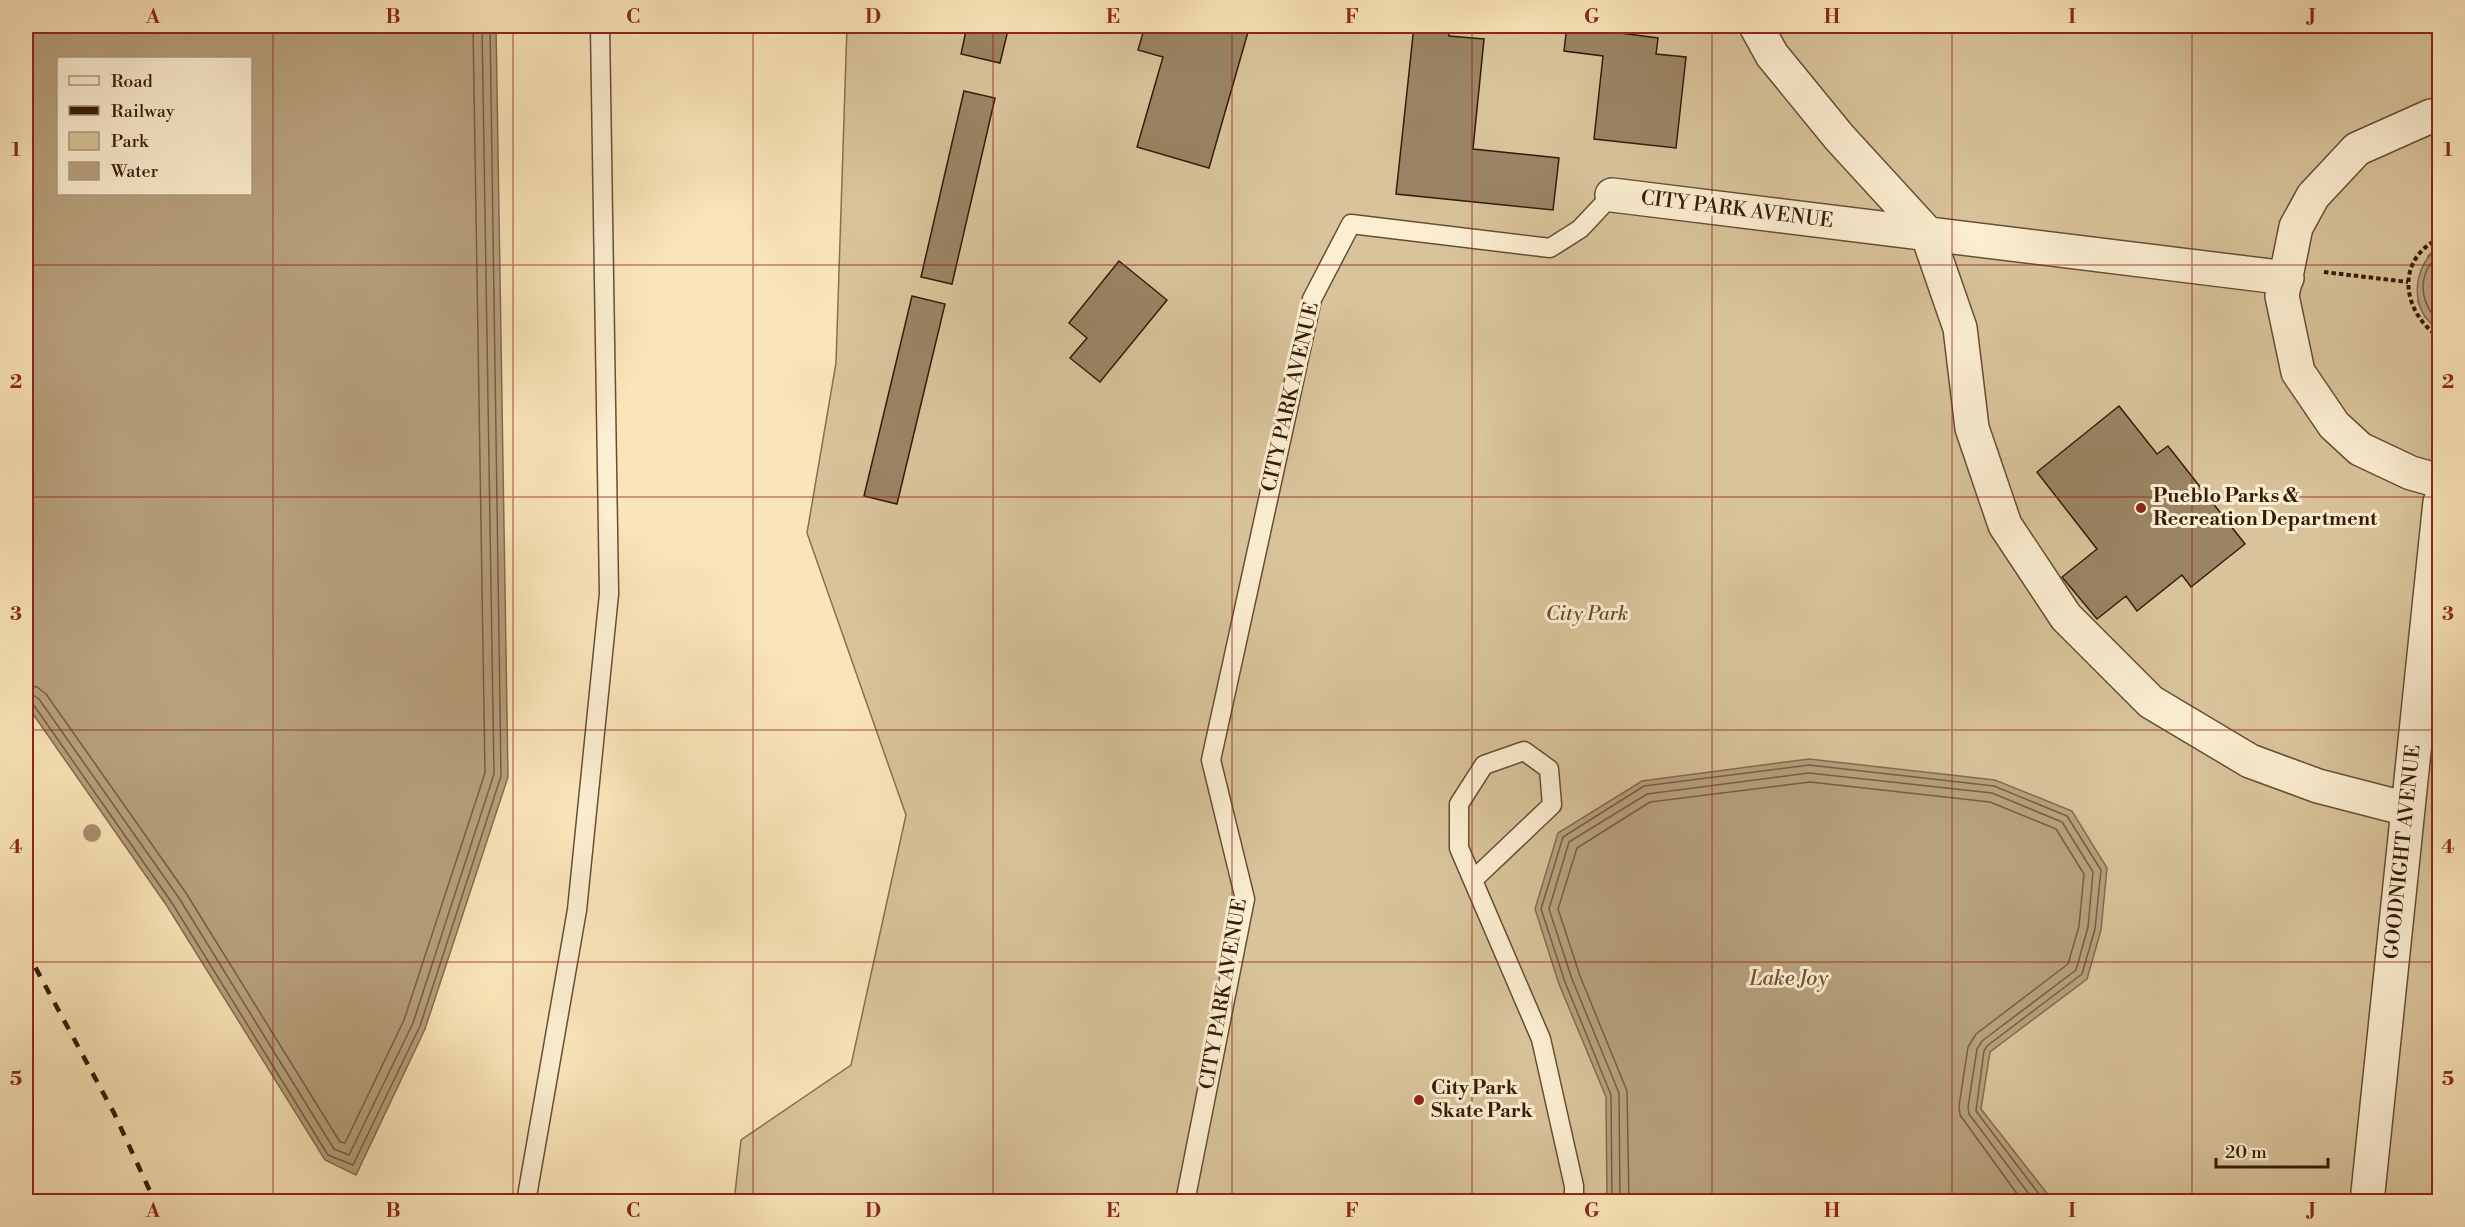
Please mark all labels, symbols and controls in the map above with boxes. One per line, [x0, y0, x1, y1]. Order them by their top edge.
text: A [145, 5, 161, 30]
text: B [385, 5, 401, 30]
text: C [626, 5, 640, 30]
text: D [865, 5, 881, 30]
text: E [1106, 5, 1120, 30]
text: F [1345, 5, 1359, 30]
text: G [1584, 5, 1600, 30]
text: H [1824, 5, 1841, 30]
text: I [2068, 5, 2076, 30]
text: J [2305, 5, 2316, 30]
legend [57, 57, 252, 195]
text: Road [111, 70, 154, 93]
text: Railway [111, 100, 175, 123]
text: Park [111, 130, 150, 153]
text: 1 [11, 138, 21, 163]
text: 1 [2443, 138, 2453, 163]
text: Water [110, 160, 159, 183]
street label: CITY PARK AVENUE [1639, 186, 1835, 234]
street label: CITY PARK AVENUE [1257, 300, 1325, 494]
text: 2 [10, 370, 22, 395]
text: 2 [2442, 370, 2454, 395]
place label: Pueblo Parks & Recreation Department [2153, 484, 2378, 532]
marker: Pueblo Parks & Recreation Department [2134, 501, 2148, 515]
text: 3 [10, 602, 22, 627]
park label: City Park [1546, 602, 1628, 627]
text: 3 [2442, 602, 2454, 627]
street label: GOODNIGHT AVENUE [2379, 743, 2427, 961]
text: 4 [9, 835, 23, 860]
text: 4 [2441, 835, 2455, 860]
street label: CITY PARK AVENUE [1195, 896, 1253, 1092]
water label: Lake Joy [1749, 966, 1829, 992]
text: 5 [10, 1067, 22, 1092]
text: 5 [2442, 1067, 2454, 1092]
place label: City Park Skate Park [1431, 1076, 1533, 1124]
marker: City Park Skate Park [1412, 1093, 1426, 1107]
scale bar [2216, 1131, 2328, 1169]
text: 20 m [2225, 1141, 2267, 1164]
text: A [145, 1199, 161, 1224]
text: B [385, 1199, 401, 1224]
text: C [626, 1199, 640, 1224]
text: D [865, 1199, 881, 1224]
text: E [1106, 1199, 1120, 1224]
text: F [1345, 1199, 1359, 1224]
text: G [1584, 1199, 1600, 1224]
text: H [1824, 1199, 1841, 1224]
text: I [2068, 1199, 2076, 1224]
text: J [2305, 1199, 2316, 1224]

